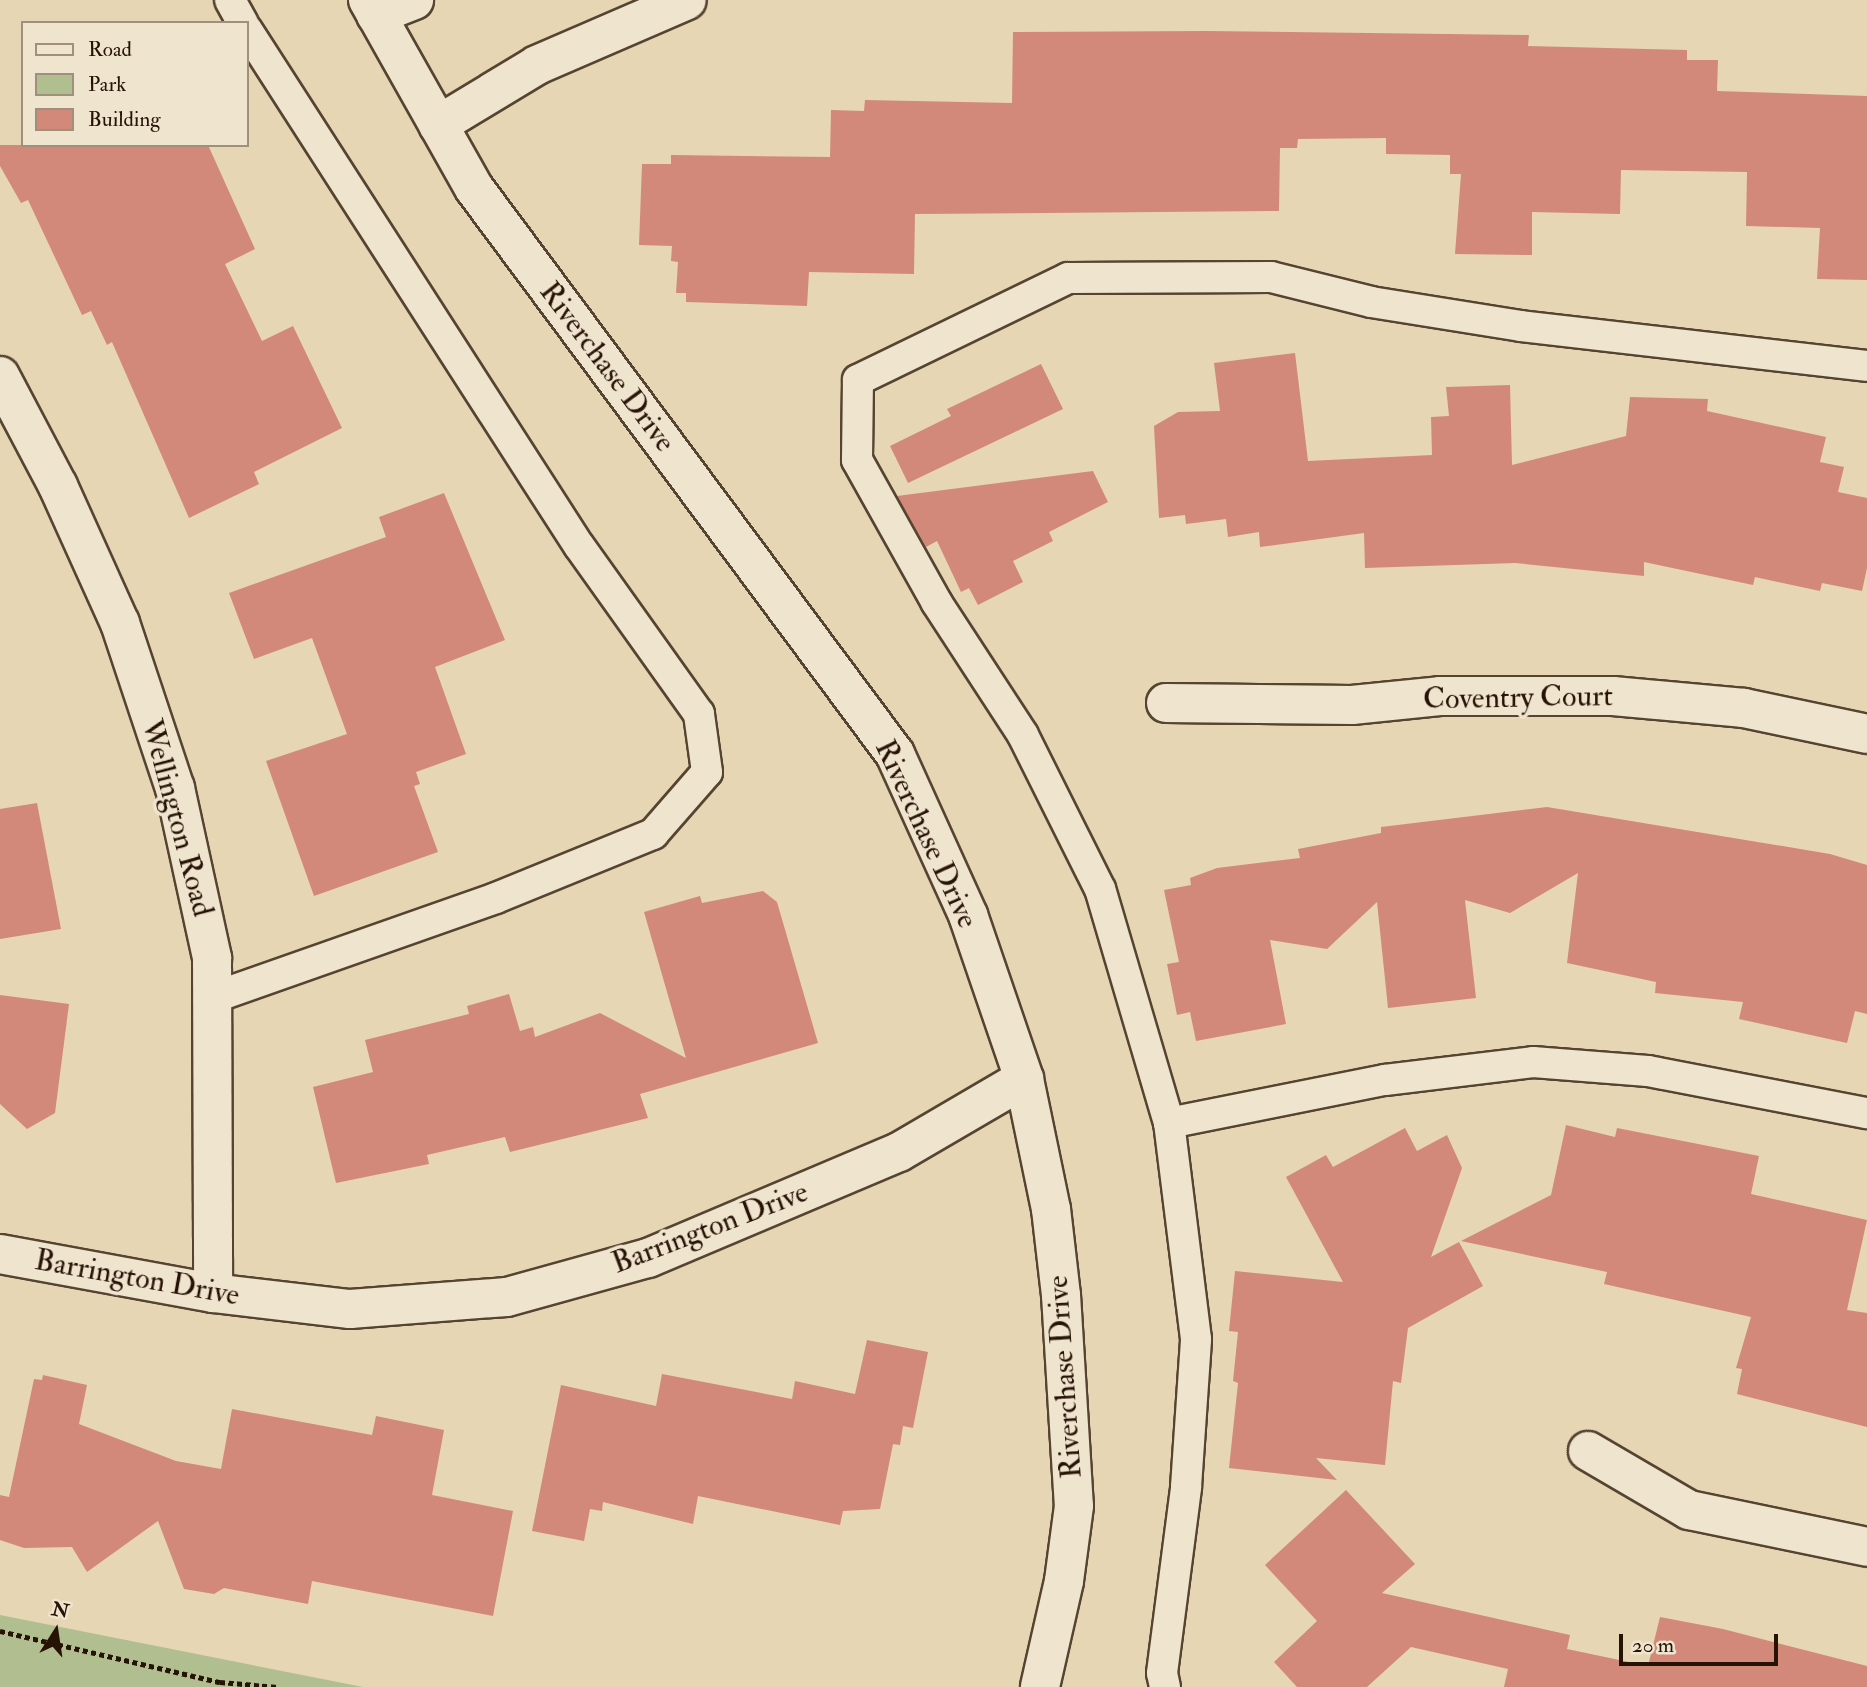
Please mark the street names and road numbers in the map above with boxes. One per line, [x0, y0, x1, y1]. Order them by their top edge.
street label: Riverchase Drive [531, 275, 683, 459]
street label: Coventry Court [1423, 678, 1613, 718]
street label: Wellington Road [133, 716, 221, 920]
street label: Riverchase Drive [867, 734, 985, 934]
street label: Barrington Drive [607, 1174, 813, 1282]
street label: Barrington Drive [32, 1242, 242, 1314]
street label: Riverchase Drive [1040, 1274, 1090, 1480]

